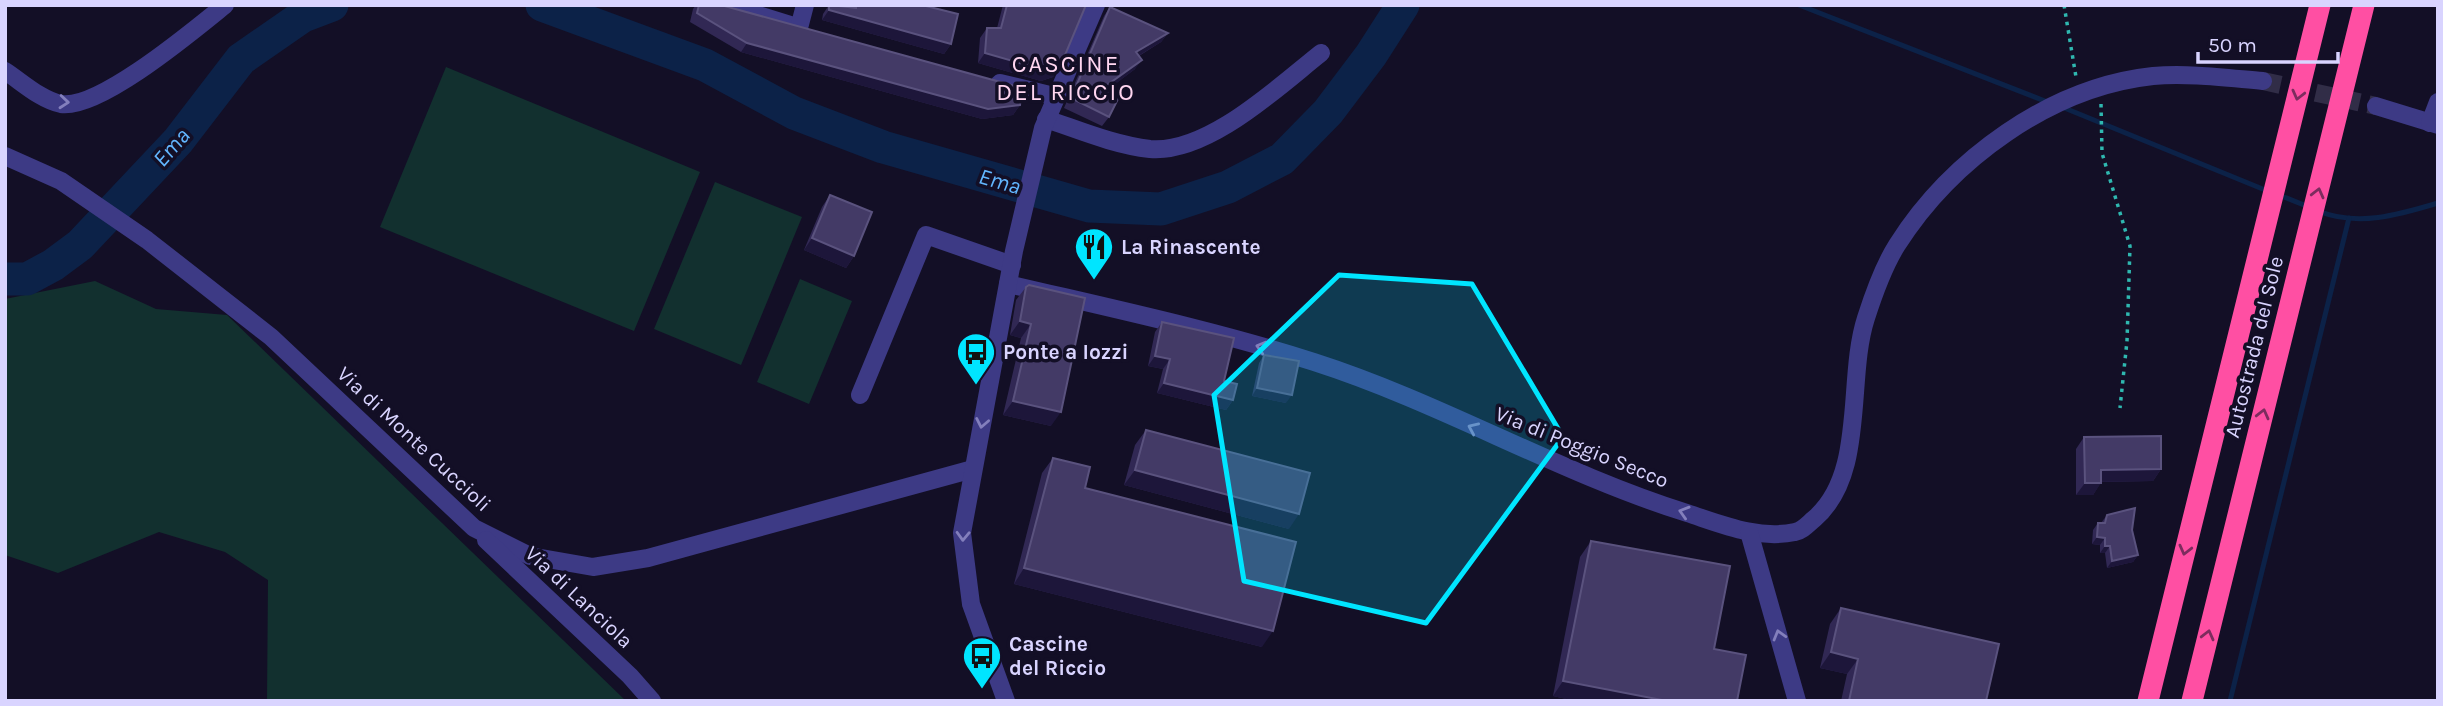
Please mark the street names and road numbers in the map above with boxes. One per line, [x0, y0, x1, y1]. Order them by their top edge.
street label: Autostrada del Sole [2220, 254, 2288, 440]
street label: Via di Monte Cuccioli [332, 362, 496, 516]
street label: Via di Poggio Secco [1492, 401, 1672, 493]
street label: Via di Lanciola [520, 541, 638, 653]

